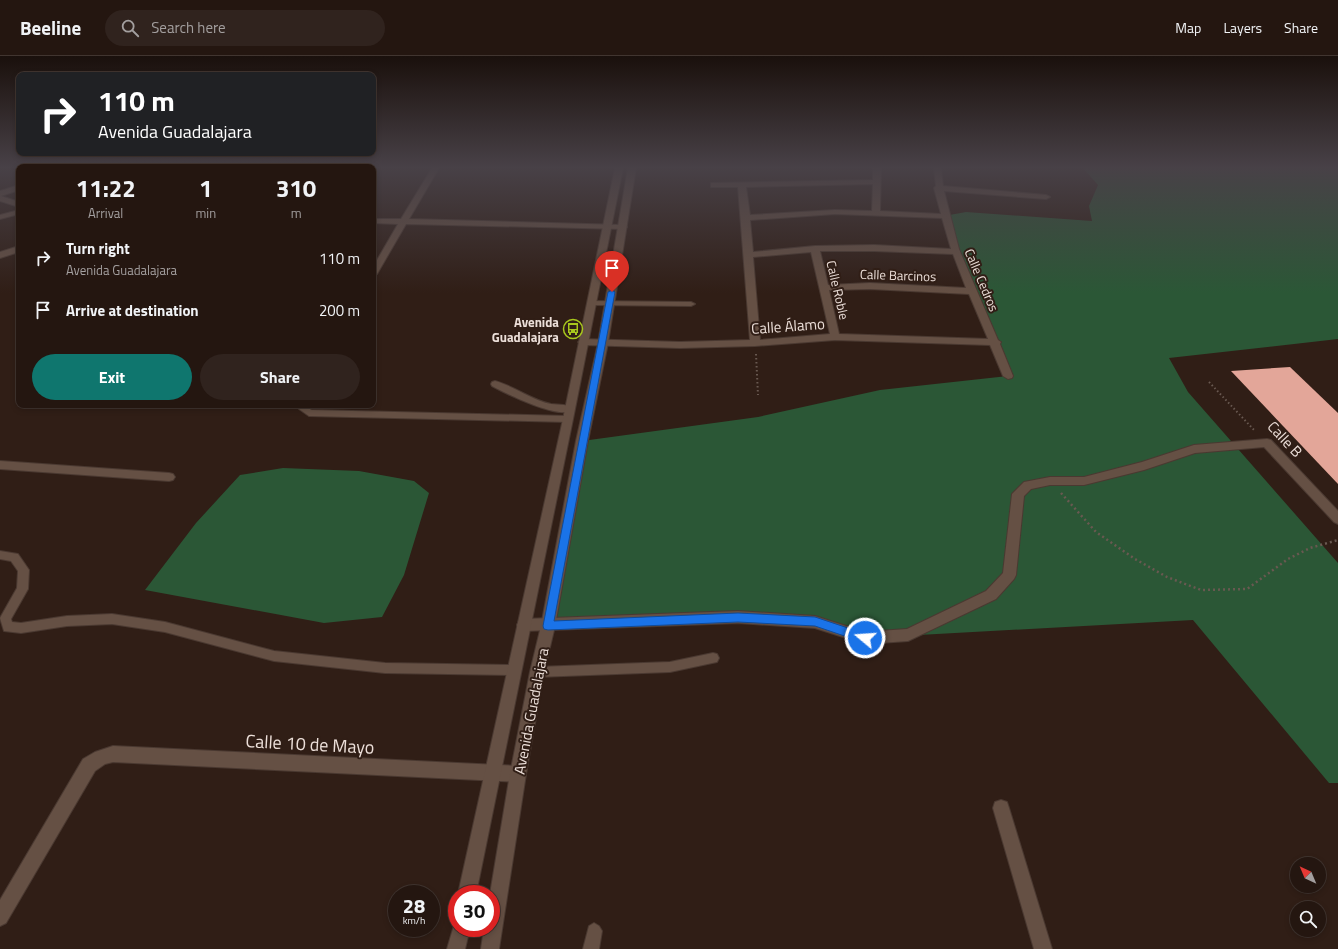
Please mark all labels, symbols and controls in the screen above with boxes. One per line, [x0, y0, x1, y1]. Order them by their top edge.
search box [105, 10, 385, 46]
text: Beeline [20, 13, 81, 42]
text: Search here [151, 16, 226, 39]
icon: search [119, 17, 141, 39]
text: Map [1175, 17, 1201, 38]
text: Layers [1223, 17, 1262, 38]
text: Share [1284, 17, 1318, 38]
text: 110 m [98, 79, 175, 122]
icon: right [32, 88, 84, 140]
text: Avenida Guadalajara [98, 118, 252, 145]
text: 11:22 [76, 170, 136, 206]
text: 1 [199, 170, 213, 206]
text: 310 [276, 170, 316, 206]
text: Arrival [88, 203, 123, 223]
text: min [195, 203, 216, 223]
text: m [291, 203, 302, 223]
text: Turn right [66, 237, 130, 260]
street label: Calle Cedros [960, 245, 1004, 315]
icon: right [32, 247, 54, 269]
text: 110 m [319, 247, 360, 270]
pin [595, 251, 629, 292]
icon: arrive [601, 257, 623, 279]
street label: Calle Roble [821, 258, 855, 322]
text: Avenida Guadalajara [66, 260, 177, 280]
street label: Calle Barcinos [860, 264, 936, 286]
icon: arrive [32, 299, 54, 321]
text: Arrive at destination [66, 299, 199, 322]
text: 200 m [319, 299, 360, 322]
place label: Avenida Guadalajara [492, 312, 559, 347]
street label: Calle Álamo [750, 312, 826, 340]
bus stop icon: Avenida Guadalajara [562, 318, 584, 340]
button: Exit [32, 354, 192, 400]
button: Share [200, 354, 360, 400]
street label: Calle B [1262, 416, 1308, 462]
position arrow [844, 617, 886, 659]
street label: Avenida Guadalajara [507, 645, 555, 776]
street label: Calle 10 de Mayo [245, 727, 375, 761]
north arrow [1290, 857, 1326, 893]
map controls [1290, 857, 1326, 937]
speed limit sign: 30 [448, 885, 500, 937]
text: 28 [403, 890, 425, 921]
button: search [1290, 901, 1326, 937]
text: km/h [403, 913, 425, 928]

